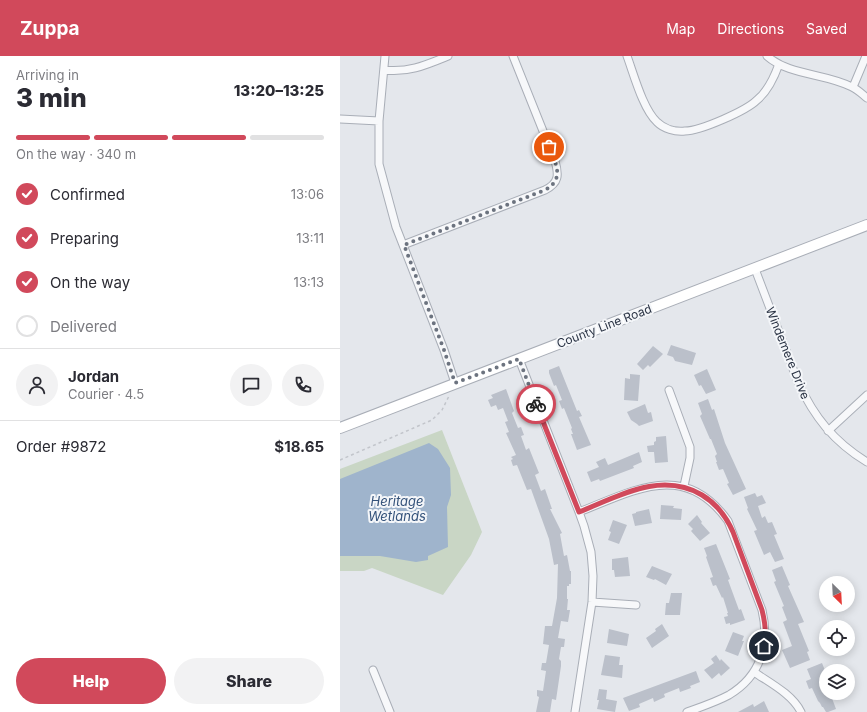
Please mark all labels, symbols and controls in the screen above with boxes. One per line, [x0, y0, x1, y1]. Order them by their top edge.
text: Zuppa [20, 17, 80, 40]
text: Map [666, 20, 695, 37]
text: Directions [717, 20, 784, 37]
text: Saved [806, 20, 847, 37]
text: Arriving in [16, 67, 79, 83]
text: 13:20–13:25 [234, 81, 324, 100]
text: 3 min [16, 82, 87, 113]
pin [532, 130, 566, 164]
icon: bag [538, 136, 560, 158]
text: On the way · 340 m [16, 146, 136, 162]
icon: check [16, 183, 38, 205]
text: Confirmed [50, 185, 125, 204]
text: 13:06 [291, 186, 324, 202]
icon: check [16, 227, 38, 249]
text: Preparing [50, 229, 119, 248]
text: 13:11 [296, 230, 324, 246]
icon: check [16, 271, 38, 293]
text: On the way [50, 273, 130, 292]
text: 13:13 [294, 274, 324, 290]
street label: County Line Road [554, 301, 654, 351]
street label: Windemere Drive [763, 305, 813, 401]
text: Delivered [50, 317, 117, 336]
button: person [16, 364, 58, 406]
button: chat [230, 364, 272, 406]
button: phone [282, 364, 324, 406]
text: Jordan [68, 367, 119, 386]
courier [516, 384, 556, 424]
text: Courier · 4.5 [68, 386, 144, 402]
icon: bike [525, 393, 547, 415]
text: Order #9872 [16, 437, 106, 456]
text: $18.65 [274, 437, 324, 456]
water label: Heritage Wetlands [368, 493, 426, 524]
north arrow [819, 576, 855, 612]
map controls [819, 576, 855, 700]
button: locate [819, 620, 855, 656]
pin [747, 629, 781, 663]
icon: home [753, 635, 775, 657]
button: Help [16, 658, 166, 704]
button: Share [174, 658, 324, 704]
button: layers [819, 664, 855, 700]

